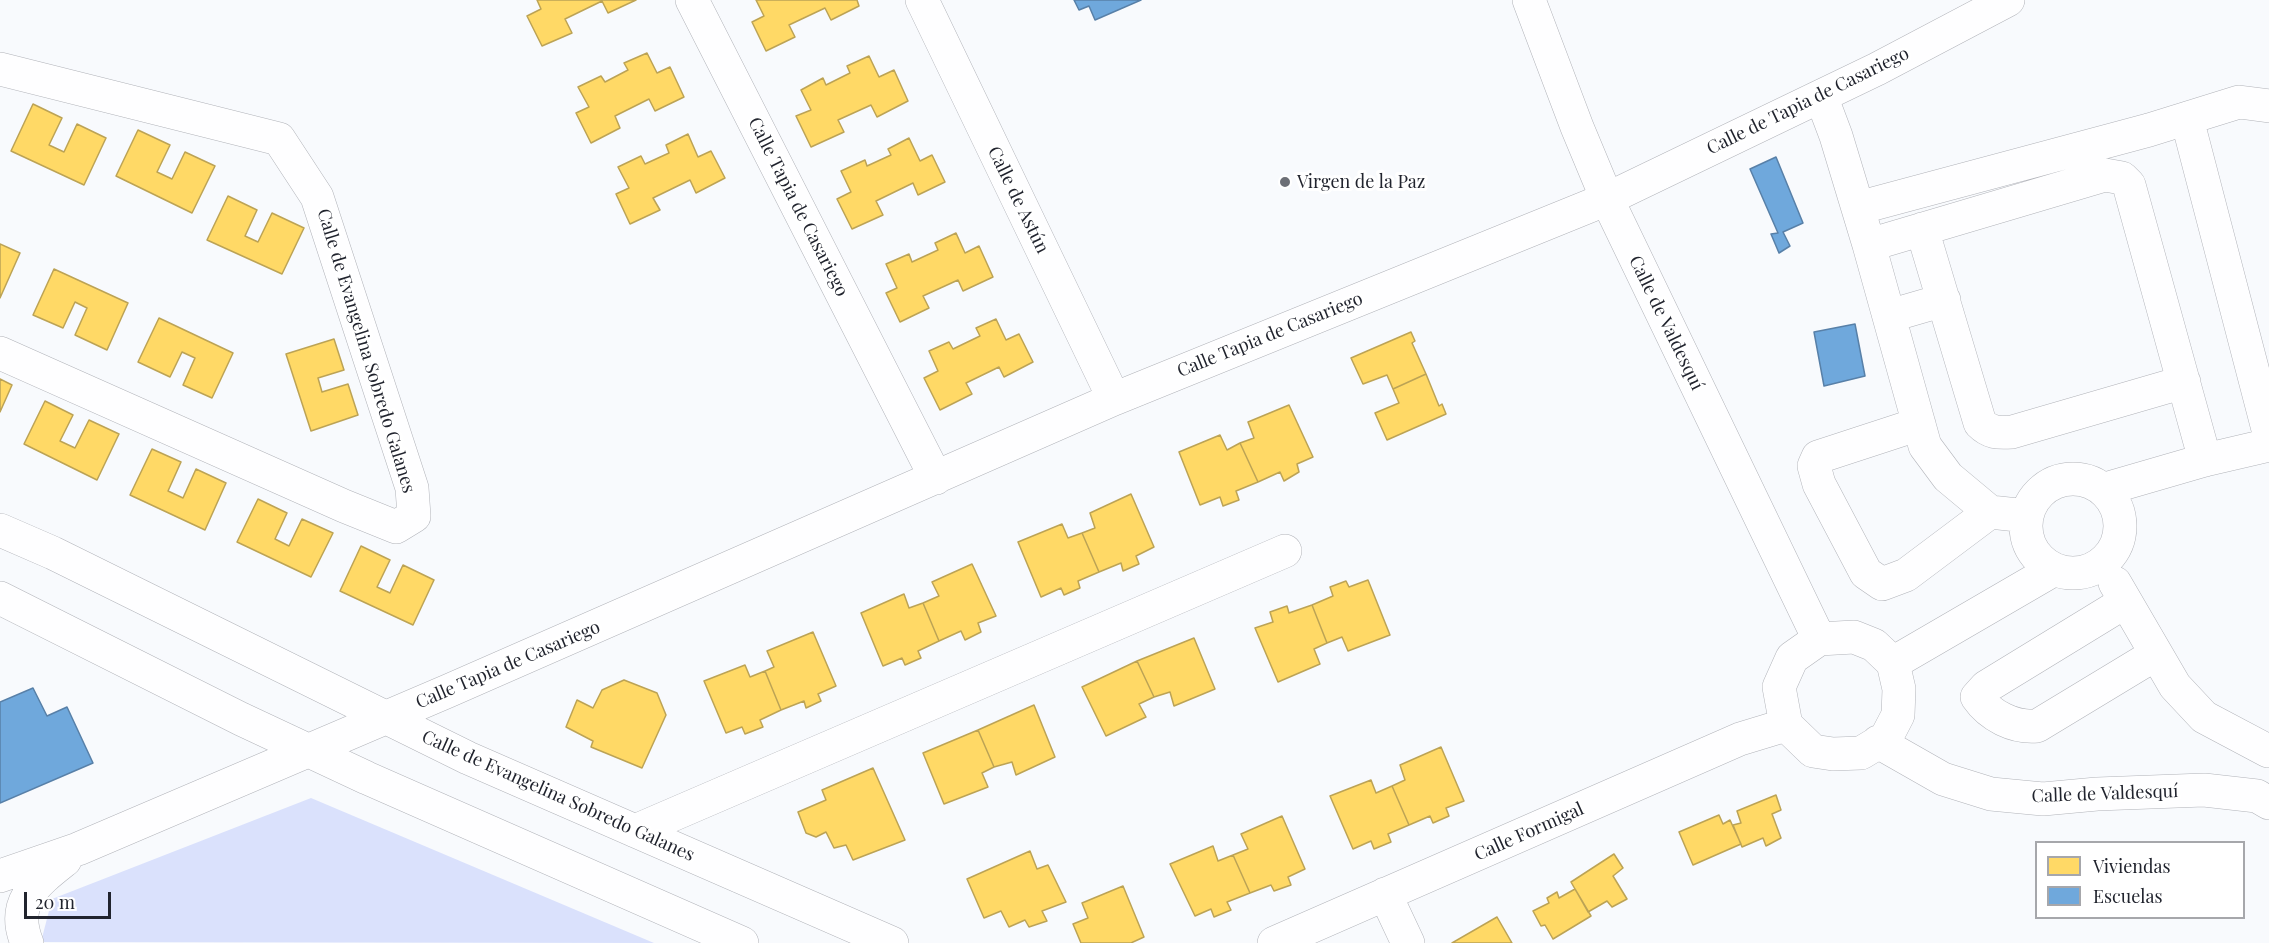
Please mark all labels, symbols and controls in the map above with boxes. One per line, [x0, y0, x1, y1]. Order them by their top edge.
street label: Calle de Tapia de Casariego [1703, 43, 1913, 159]
street label: Calle Tapia de Casariego [743, 114, 853, 300]
street label: Calle de Astún [983, 143, 1053, 257]
place label: Virgen de la Paz [1297, 171, 1425, 193]
marker: Virgen de la Paz [1278, 175, 1292, 189]
street label: Calle de Evangelina Sobredo Galanes [312, 206, 420, 496]
street label: Calle de Valdesquí [1624, 252, 1708, 394]
street label: Calle Tapia de Casariego [1174, 288, 1366, 382]
street label: Calle Tapia de Casariego [413, 616, 603, 714]
street label: Calle de Evangelina Sobredo Galanes [418, 726, 698, 866]
street label: Calle de Valdesquí [2031, 781, 2179, 807]
street label: Calle Formigal [1471, 798, 1587, 866]
legend [2035, 841, 2245, 919]
text: Viviendas [2093, 854, 2171, 878]
scale bar [27, 880, 114, 918]
text: Escuelas [2093, 884, 2162, 908]
text: 20 m [35, 890, 75, 914]

